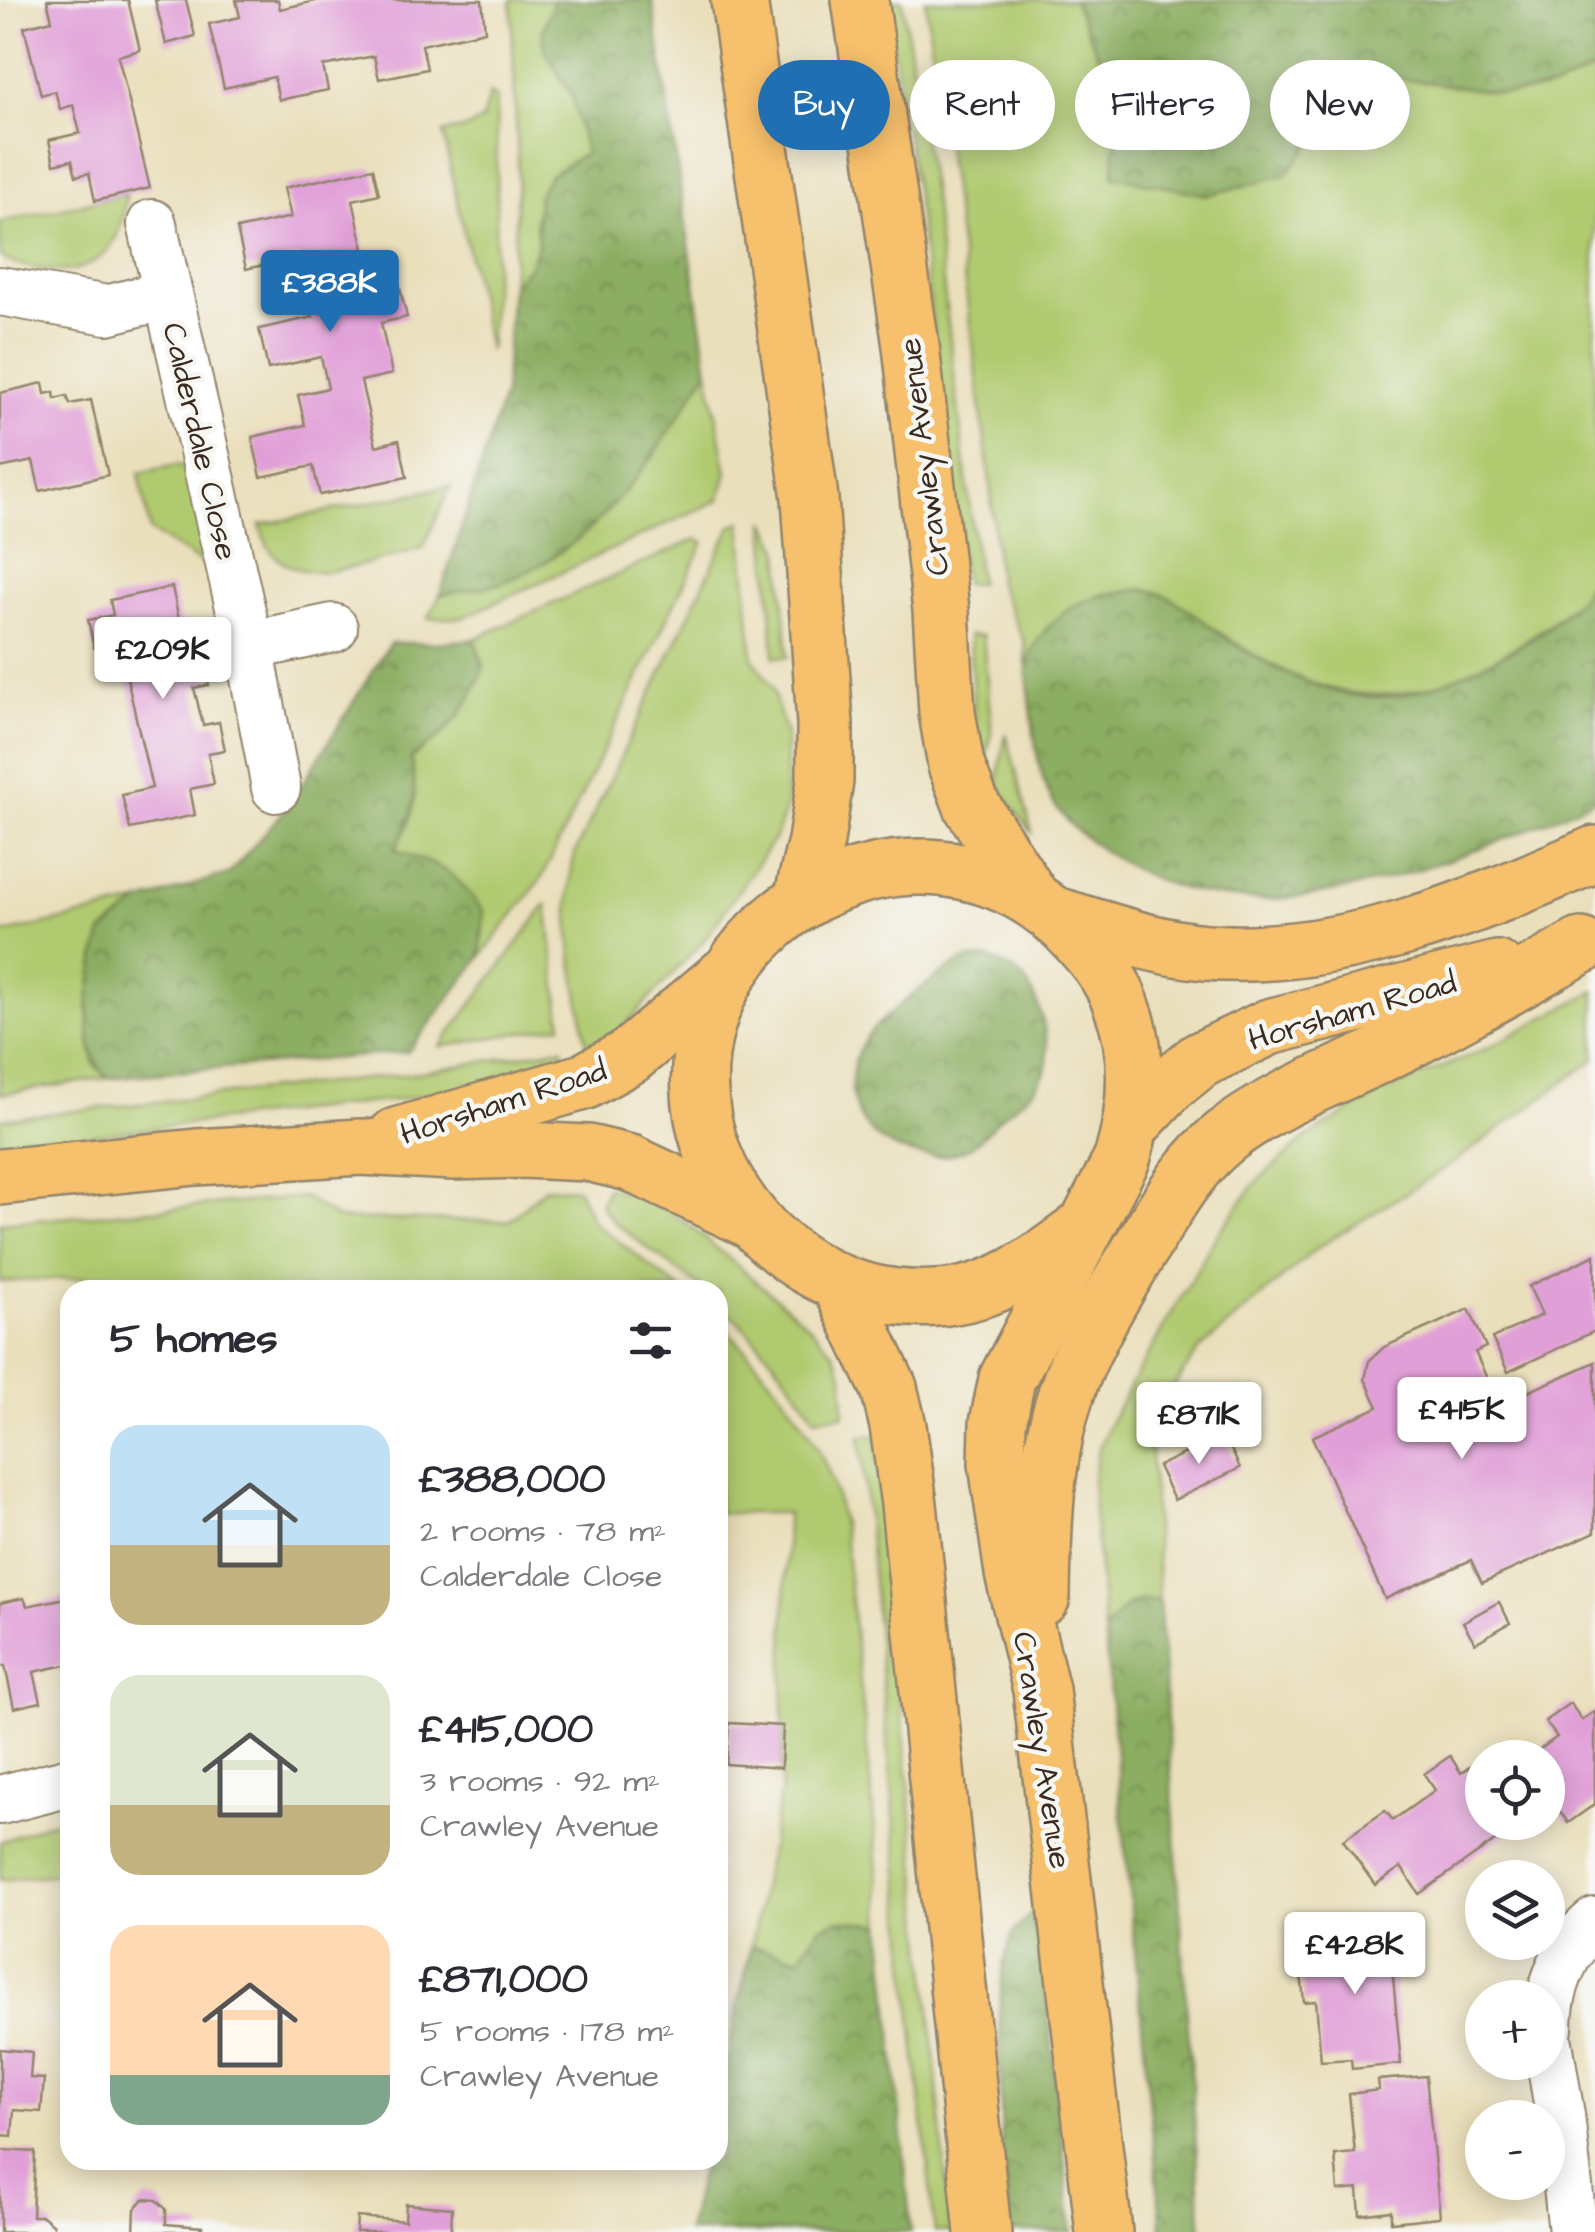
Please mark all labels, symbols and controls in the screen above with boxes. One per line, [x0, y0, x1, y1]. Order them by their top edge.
chip: Buy [758, 60, 890, 150]
chip: Rent [910, 60, 1055, 150]
chip: Filters [1075, 60, 1250, 150]
chip: New [1270, 60, 1410, 150]
pin: £388K [260, 250, 400, 335]
text: £388K [283, 260, 377, 305]
street label: Calderdale Close [150, 318, 249, 564]
street label: Crawley Avenue [888, 335, 961, 578]
pin: £209K [93, 617, 233, 702]
text: £209K [116, 627, 210, 672]
street label: Horsham Road [1243, 960, 1462, 1063]
street label: Horsham Road [395, 1048, 612, 1157]
text: 5 homes [110, 1311, 277, 1369]
icon: filters [623, 1313, 678, 1368]
pin: £415K [1392, 1377, 1532, 1462]
pin: £871K [1129, 1382, 1269, 1467]
text: £415K [1419, 1387, 1505, 1432]
text: £871K [1158, 1392, 1240, 1437]
text: £388,000 [420, 1451, 605, 1509]
icon: home [190, 1465, 310, 1585]
text: 2 rooms · 78 m² [420, 1509, 666, 1554]
text: Calderdale Close [420, 1554, 662, 1599]
street label: Crawley Avenue [1001, 1629, 1082, 1872]
text: £415,000 [420, 1701, 593, 1759]
icon: home [190, 1715, 310, 1835]
map controls [1465, 1740, 1565, 2200]
button: locate [1465, 1740, 1565, 1840]
text: 3 rooms · 92 m² [420, 1759, 660, 1804]
text: Crawley Avenue [420, 1804, 659, 1849]
button: layers [1465, 1860, 1565, 1960]
pin: £428K [1285, 1912, 1425, 1997]
text: £428K [1306, 1922, 1404, 1967]
text: £871,000 [420, 1951, 588, 2009]
icon: home [190, 1965, 310, 2085]
button: + [1465, 1980, 1565, 2080]
text: 5 rooms · 178 m² [420, 2009, 674, 2054]
text: Crawley Avenue [420, 2054, 659, 2099]
button: − [1465, 2100, 1565, 2200]

